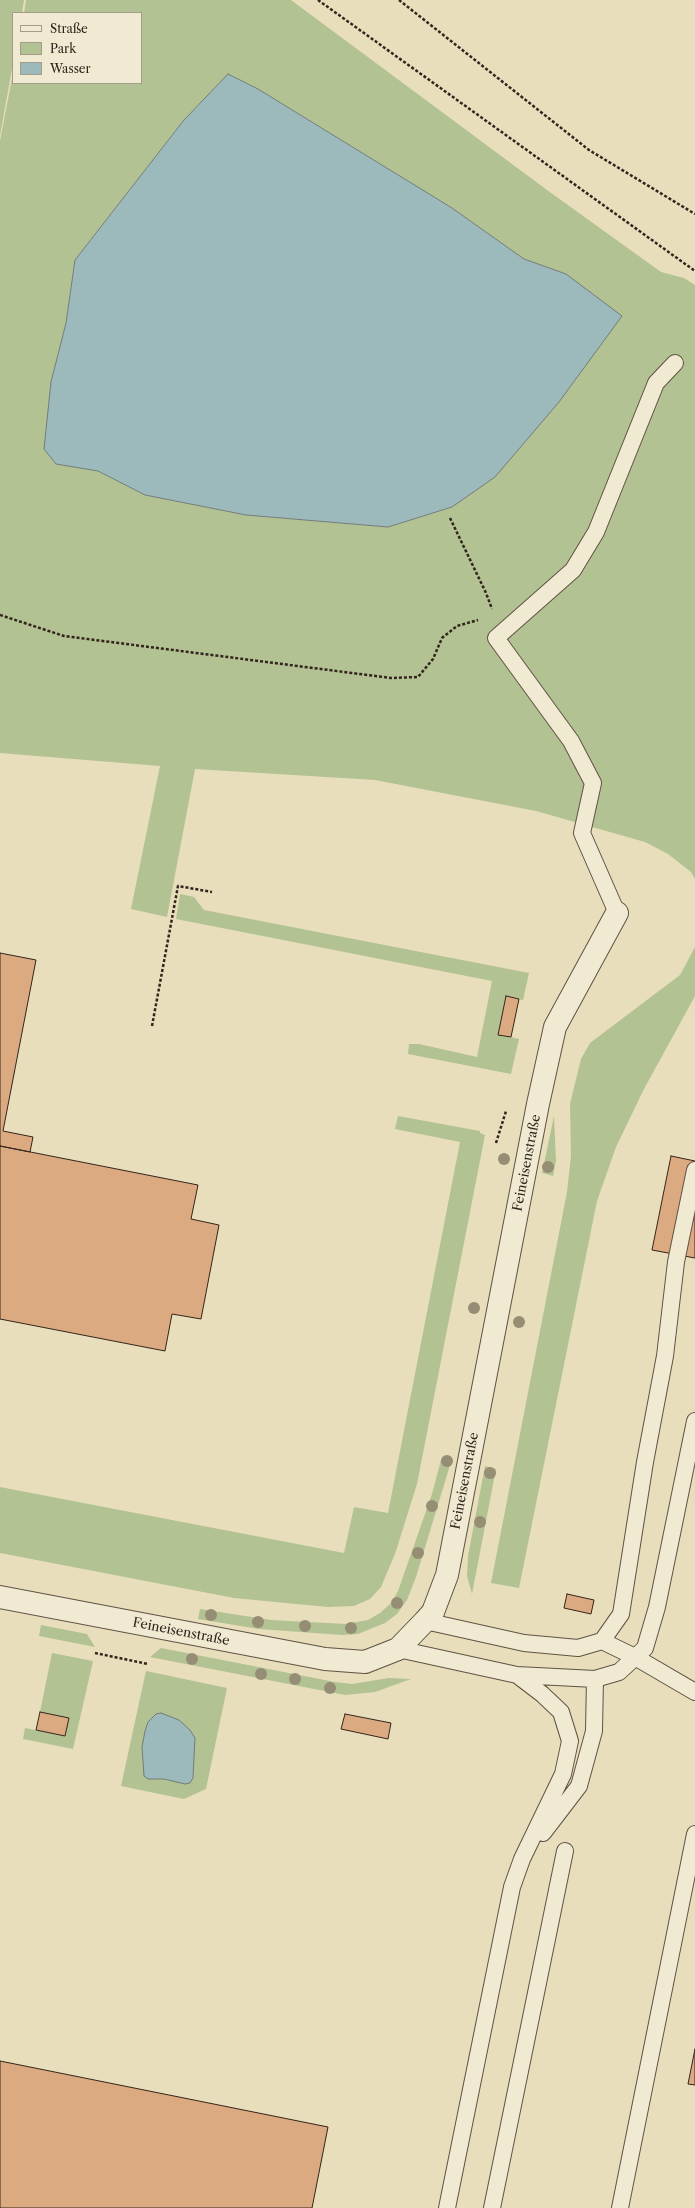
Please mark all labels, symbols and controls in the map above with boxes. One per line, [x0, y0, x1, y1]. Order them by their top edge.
legend [12, 12, 142, 84]
text: Straße [50, 21, 88, 36]
text: Park [50, 41, 76, 56]
text: Wasser [50, 61, 91, 76]
street label: Feineisenstraße [510, 1113, 544, 1213]
street label: Feineisenstraße [448, 1431, 482, 1531]
street label: Feineisenstraße [131, 1615, 231, 1649]

